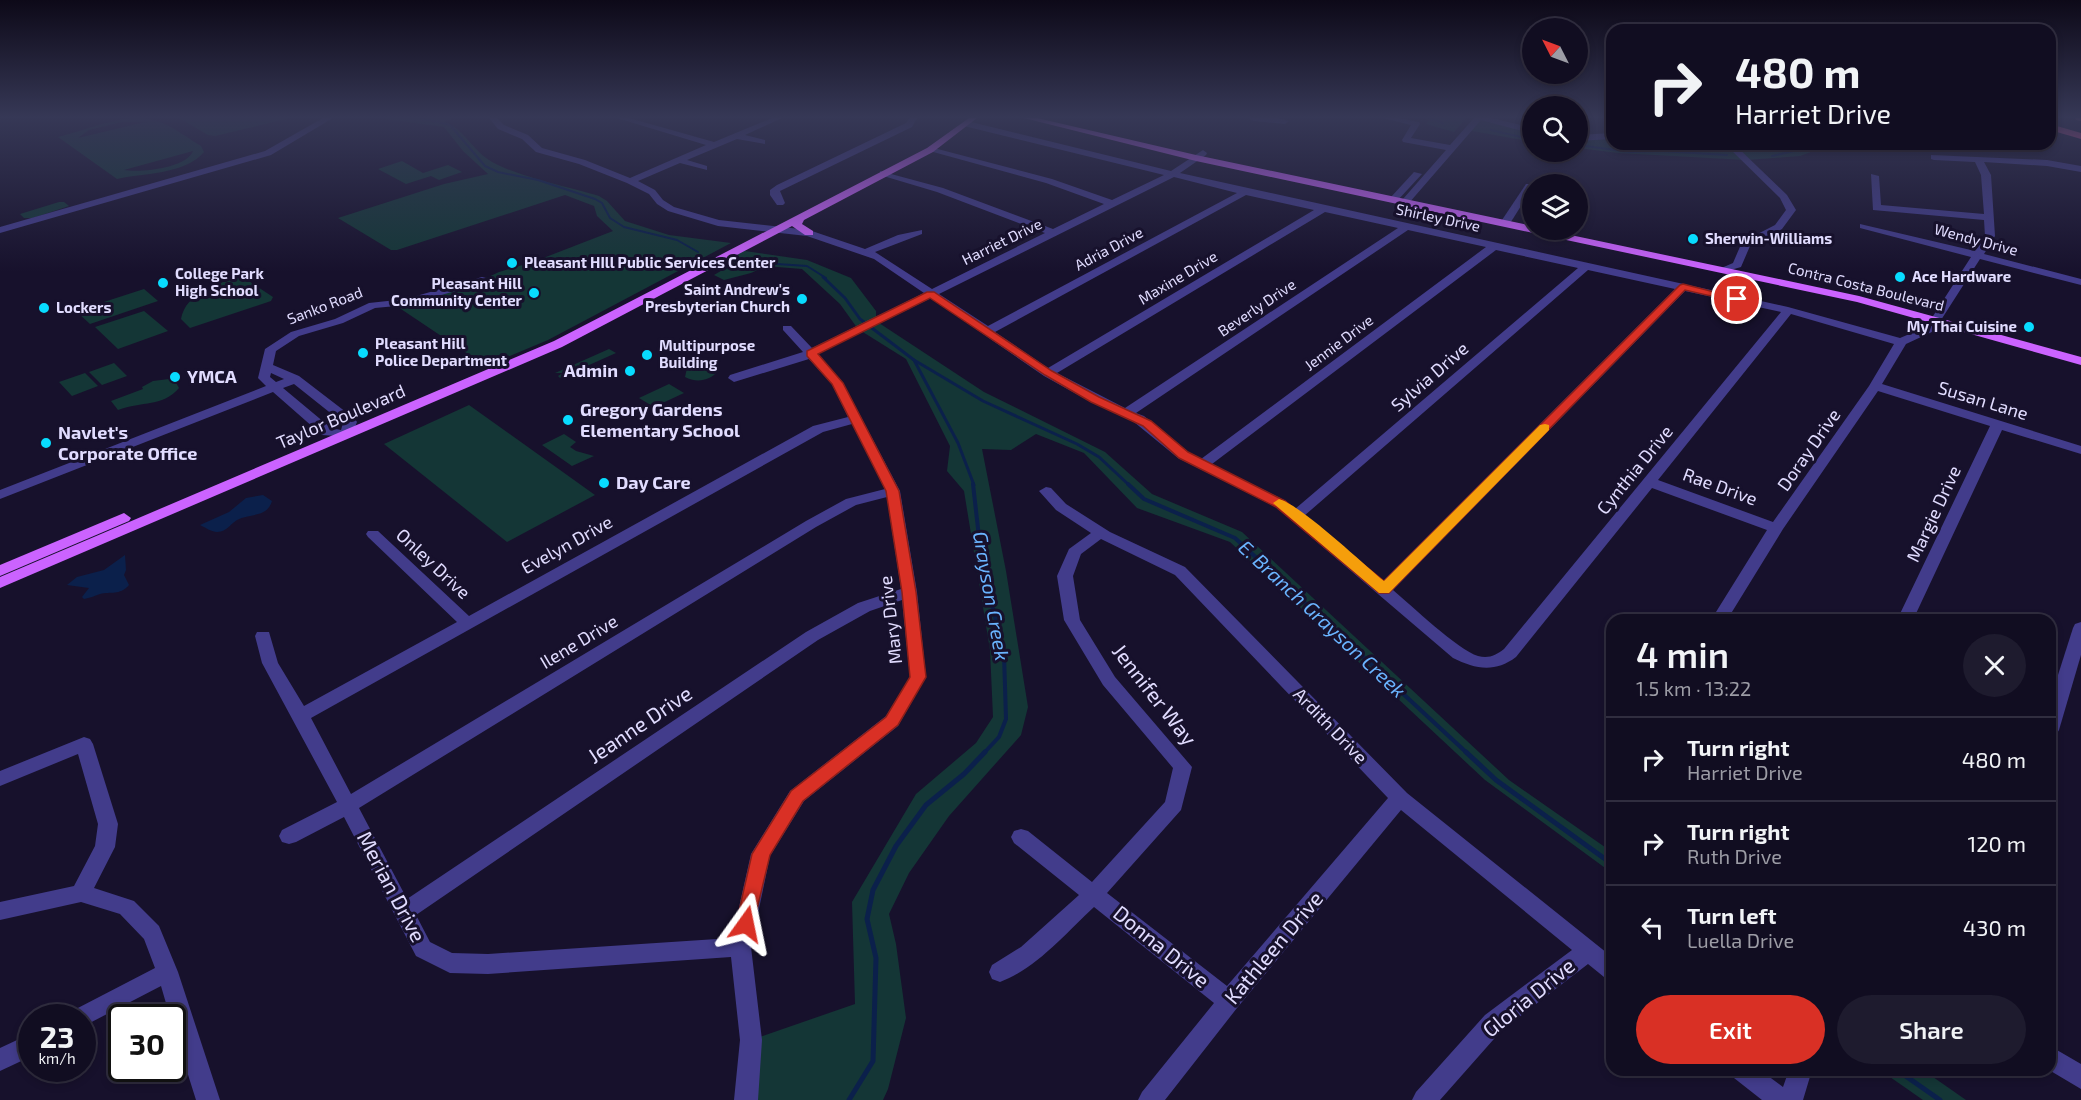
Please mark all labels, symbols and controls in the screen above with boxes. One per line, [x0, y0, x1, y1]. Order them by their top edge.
north arrow [1522, 18, 1588, 84]
map controls [1522, 18, 1588, 240]
text: 480 m [1735, 46, 1861, 96]
icon: right [1636, 48, 1714, 126]
button: search [1522, 96, 1588, 162]
text: Harriet Drive [1735, 97, 1891, 129]
button: layers [1522, 174, 1588, 240]
street label: Shirley Drive [1394, 199, 1482, 235]
street label: Harriet Drive [959, 214, 1044, 268]
street label: Wendy Drive [1932, 219, 2020, 259]
street label: Adria Drive [1071, 223, 1146, 274]
place label: Sherwin-Williams [1705, 229, 1832, 247]
marker: Sherwin-Williams [1686, 232, 1700, 246]
street label: Maxine Drive [1135, 247, 1220, 308]
place label: Pleasant HIll Public Services Center [524, 253, 776, 271]
marker: Pleasant HIll Public Services Center [505, 256, 519, 270]
street label: Contra Costa Boulevard [1786, 258, 1946, 314]
place label: College Park High School [175, 264, 264, 299]
place label: Ace Hardware [1912, 267, 2011, 285]
marker: Ace Hardware [1893, 270, 1907, 284]
pin [1711, 273, 1762, 324]
place label: Pleasant Hill Community Center [391, 274, 523, 310]
street label: Beverly Drive [1214, 275, 1299, 340]
marker: College Park High School [156, 276, 170, 290]
place label: Saint Andrew's Presbyterian Church [645, 280, 790, 316]
street label: Sanko Road [284, 282, 365, 328]
icon: arrive [1720, 282, 1753, 315]
marker: Pleasant Hill Community Center [527, 286, 541, 300]
marker: Saint Andrew's Presbyterian Church [795, 292, 809, 306]
place label: Lockers [56, 298, 111, 316]
marker: Lockers [37, 301, 51, 315]
street label: Jennie Drive [1301, 311, 1376, 374]
place label: My Thai Cuisine [1907, 317, 2017, 336]
marker: My Thai Cuisine [2022, 320, 2036, 334]
place label: Pleasant Hill Police Department [375, 334, 507, 369]
place label: Multipurpose Building [659, 336, 755, 371]
street label: Sylvia Drive [1386, 337, 1472, 416]
marker: Pleasant Hill Police Department [356, 346, 370, 360]
marker: Multipurpose Building [640, 348, 654, 362]
place label: Admin [564, 359, 618, 381]
marker: Admin [623, 364, 637, 378]
place label: YMCA [187, 365, 237, 387]
marker: YMCA [168, 370, 182, 384]
street label: Susan Lane [1936, 376, 2031, 424]
street label: Taylor Boulevard [273, 379, 408, 453]
place label: Gregory Gardens Elementary School [580, 398, 740, 441]
street label: Doray Drive [1772, 404, 1844, 495]
marker: Gregory Gardens Elementary School [561, 413, 575, 427]
street label: Cynthia Drive [1592, 420, 1677, 518]
place label: Navlet's Corporate Office [58, 421, 197, 464]
marker: Navlet's Corporate Office [39, 436, 53, 450]
street label: Rae Drive [1680, 462, 1760, 510]
street label: Margie Drive [1901, 462, 1965, 565]
place label: Day Care [616, 471, 691, 493]
marker: Day Care [597, 476, 611, 490]
street label: Evelyn Drive [517, 510, 616, 578]
street label: Onley Drive [392, 523, 475, 603]
water label: Grayson Creek [968, 529, 1015, 663]
water label: E. Branch Grayson Creek [1233, 535, 1411, 703]
street label: Mary Drive [874, 575, 906, 666]
street label: Ilene Drive [536, 609, 621, 673]
text: 4 min [1636, 632, 1729, 675]
button: close [1963, 634, 2026, 697]
street label: Jennifer Way [1108, 638, 1203, 750]
text: 1.5 km · 13:22 [1636, 676, 1751, 700]
street label: Jeanne Drive [582, 680, 696, 768]
street label: Ardith Drive [1289, 683, 1372, 768]
text: Turn right [1687, 734, 1789, 760]
icon: right [1636, 743, 1669, 776]
text: 480 m [1962, 746, 2026, 772]
text: Harriet Drive [1687, 760, 1803, 784]
text: Turn right [1687, 818, 1789, 844]
street label: Merian Drive [353, 827, 432, 946]
icon: right [1636, 827, 1669, 860]
text: 120 m [1967, 830, 2026, 856]
text: Ruth Drive [1687, 844, 1782, 868]
street label: Kathleen Drive [1218, 886, 1327, 1009]
position arrow [714, 892, 778, 956]
street label: Donna Drive [1109, 900, 1215, 992]
text: Turn left [1687, 902, 1776, 928]
icon: left [1636, 911, 1669, 944]
text: 430 m [1963, 914, 2026, 940]
text: Luella Drive [1687, 928, 1794, 952]
street label: Gloria Drive [1477, 952, 1579, 1041]
button: Exit [1636, 995, 1825, 1064]
button: Share [1837, 995, 2026, 1064]
speed limit sign: 30 [108, 1004, 186, 1082]
text: 23 [40, 1018, 74, 1054]
text: km/h [38, 1049, 76, 1067]

